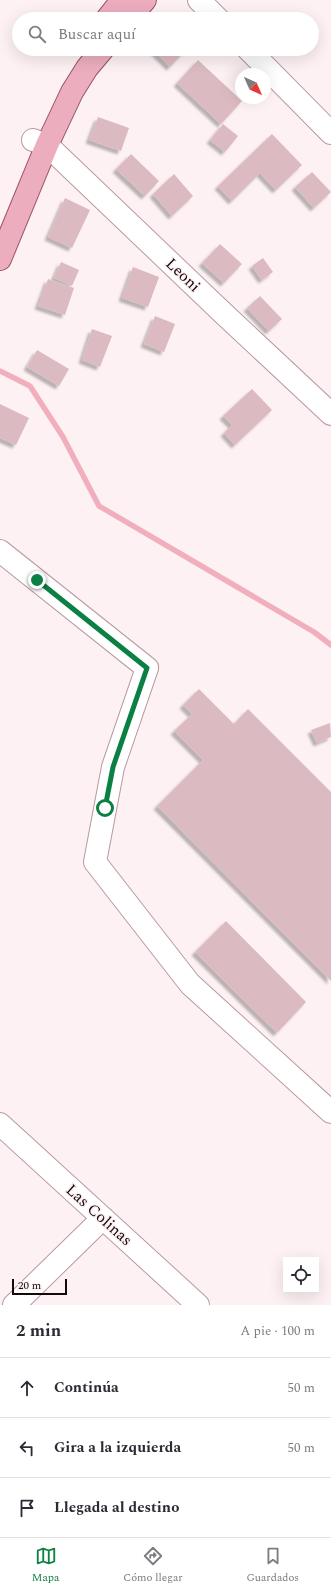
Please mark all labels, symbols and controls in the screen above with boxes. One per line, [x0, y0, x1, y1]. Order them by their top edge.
search box [12, 12, 319, 56]
icon: search [26, 23, 48, 45]
text: Buscar aquí [58, 23, 136, 46]
north arrow [235, 68, 271, 104]
street label: Leoni [160, 252, 206, 298]
route end [28, 571, 46, 589]
route start [96, 799, 114, 817]
street label: Las Colinas [60, 1178, 138, 1252]
map controls [283, 1257, 319, 1293]
button: locate [283, 1257, 319, 1293]
scale bar [12, 1277, 67, 1296]
text: 20 m [18, 1277, 41, 1294]
text: 2 min [16, 1318, 61, 1344]
text: A pie · 100 m [241, 1321, 315, 1341]
text: Continúa [54, 1376, 119, 1399]
icon: ahead [16, 1377, 38, 1399]
text: 50 m [288, 1378, 315, 1398]
text: Gira a la izquierda [54, 1436, 181, 1459]
icon: left [16, 1437, 38, 1459]
text: 50 m [288, 1438, 315, 1458]
text: Llegada al destino [54, 1496, 179, 1519]
icon: arrive [16, 1497, 38, 1519]
tab: Mapa [32, 1545, 59, 1586]
tab: Cómo llegar [123, 1545, 183, 1586]
tab: Guardados [246, 1545, 299, 1586]

